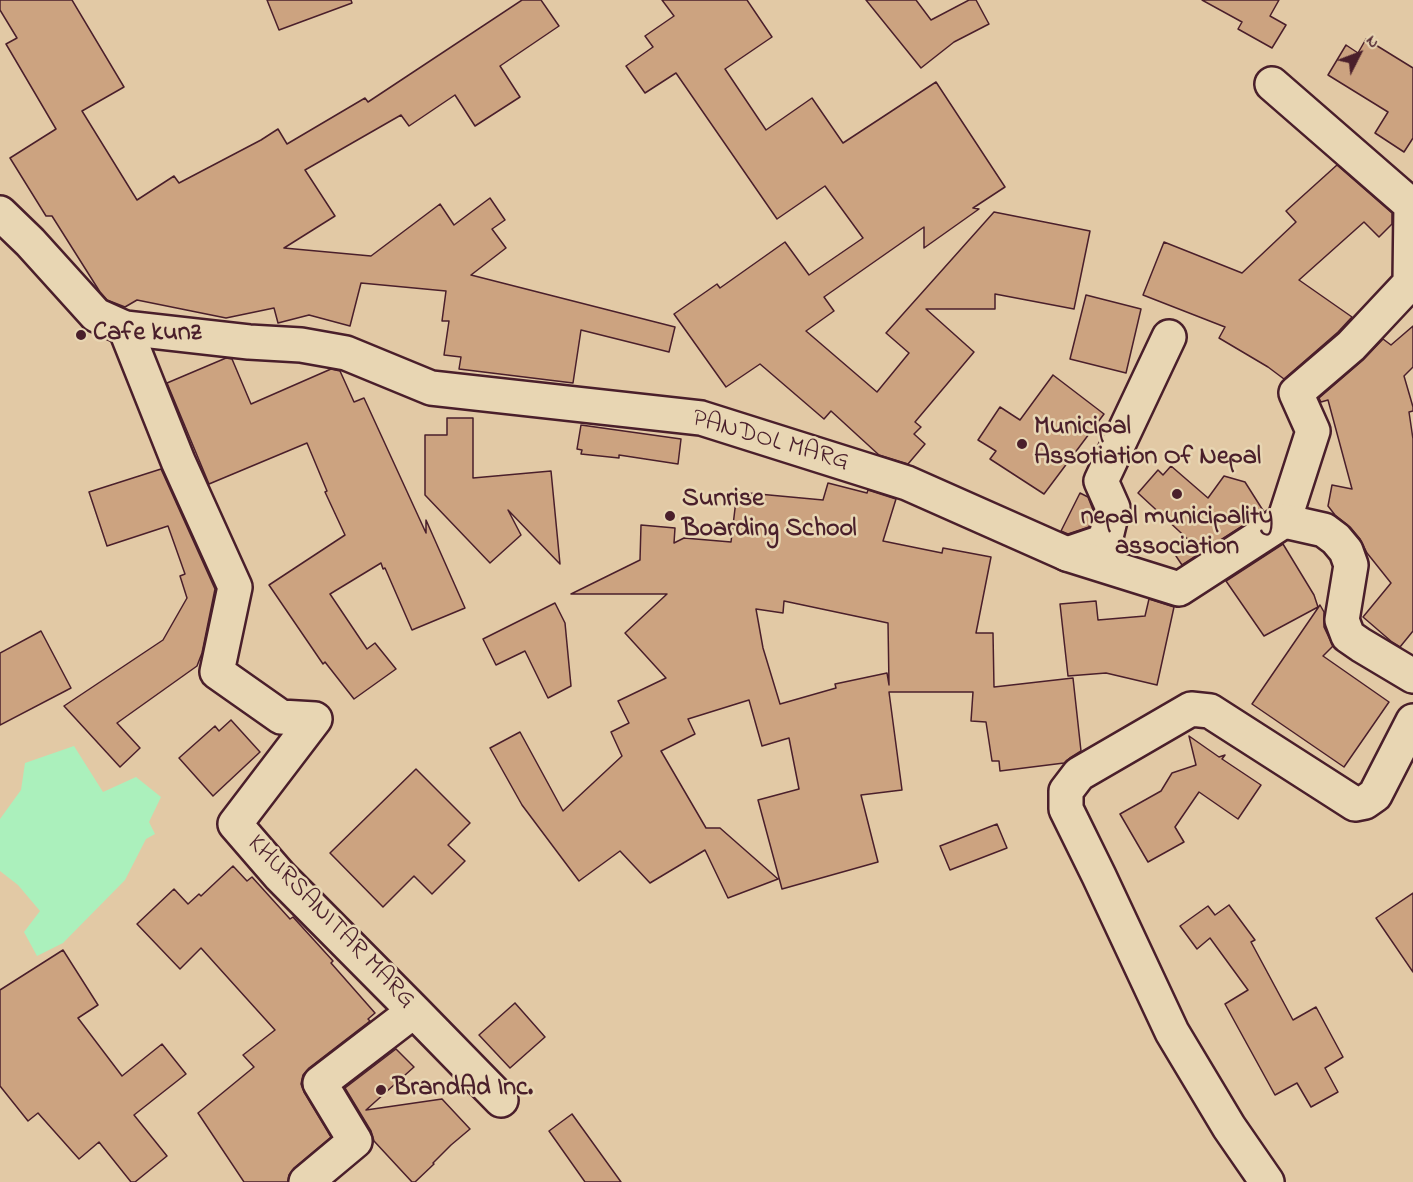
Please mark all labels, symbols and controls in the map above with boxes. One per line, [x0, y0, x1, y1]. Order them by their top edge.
north arrow [1329, 24, 1389, 84]
text: N [1360, 30, 1385, 54]
place label: Cafe kunz [93, 319, 201, 351]
marker: Cafe kunz [74, 328, 88, 342]
street label: PANDOL MARG [688, 405, 852, 479]
place label: Municipal Assotiation Of Nepal [1034, 413, 1261, 474]
marker: Municipal Assotiation Of Nepal [1015, 437, 1029, 451]
place label: Sunrise Boarding School [682, 485, 857, 546]
marker: nepal municipality association [1170, 487, 1184, 501]
place label: nepal municipality association [1081, 503, 1273, 564]
marker: Sunrise Boarding School [663, 509, 677, 523]
street label: KHURSANITAR MARG [239, 830, 421, 1016]
place label: BrandAd Inc. [393, 1074, 533, 1106]
marker: BrandAd Inc. [374, 1083, 388, 1097]

